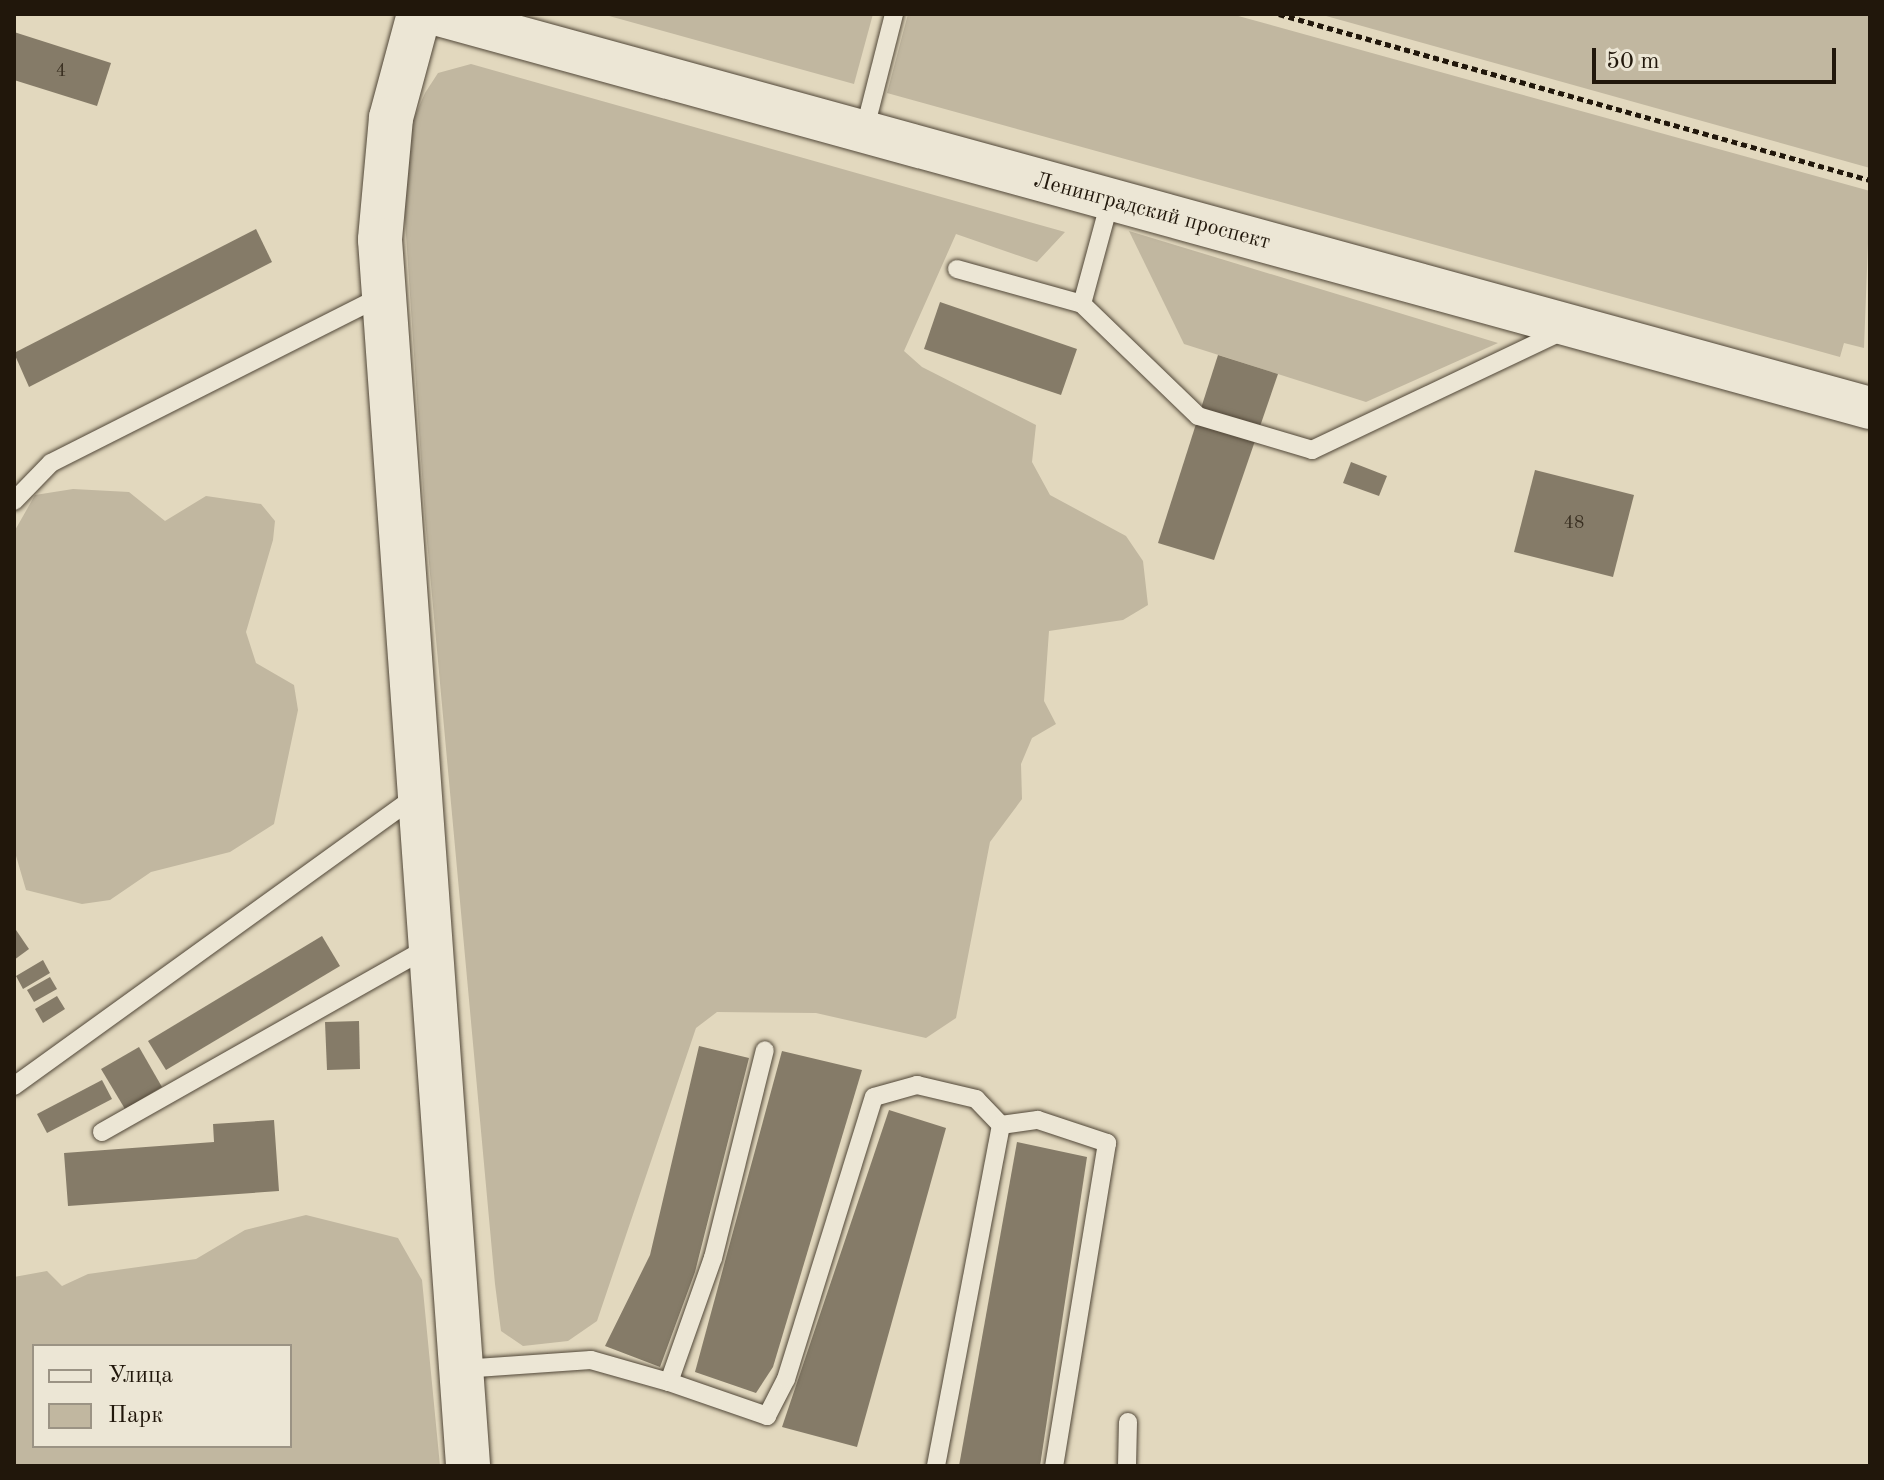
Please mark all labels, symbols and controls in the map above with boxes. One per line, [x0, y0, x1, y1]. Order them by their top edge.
scale bar [1596, 32, 1840, 82]
text: 50 m [1606, 50, 1660, 74]
house number: 4 [56, 60, 66, 82]
street label: Ленинградский проспект [1031, 168, 1273, 256]
house number: 48 [1564, 512, 1584, 534]
legend [32, 1344, 292, 1448]
text: Улица [108, 1364, 173, 1388]
text: Парк [108, 1404, 163, 1428]

